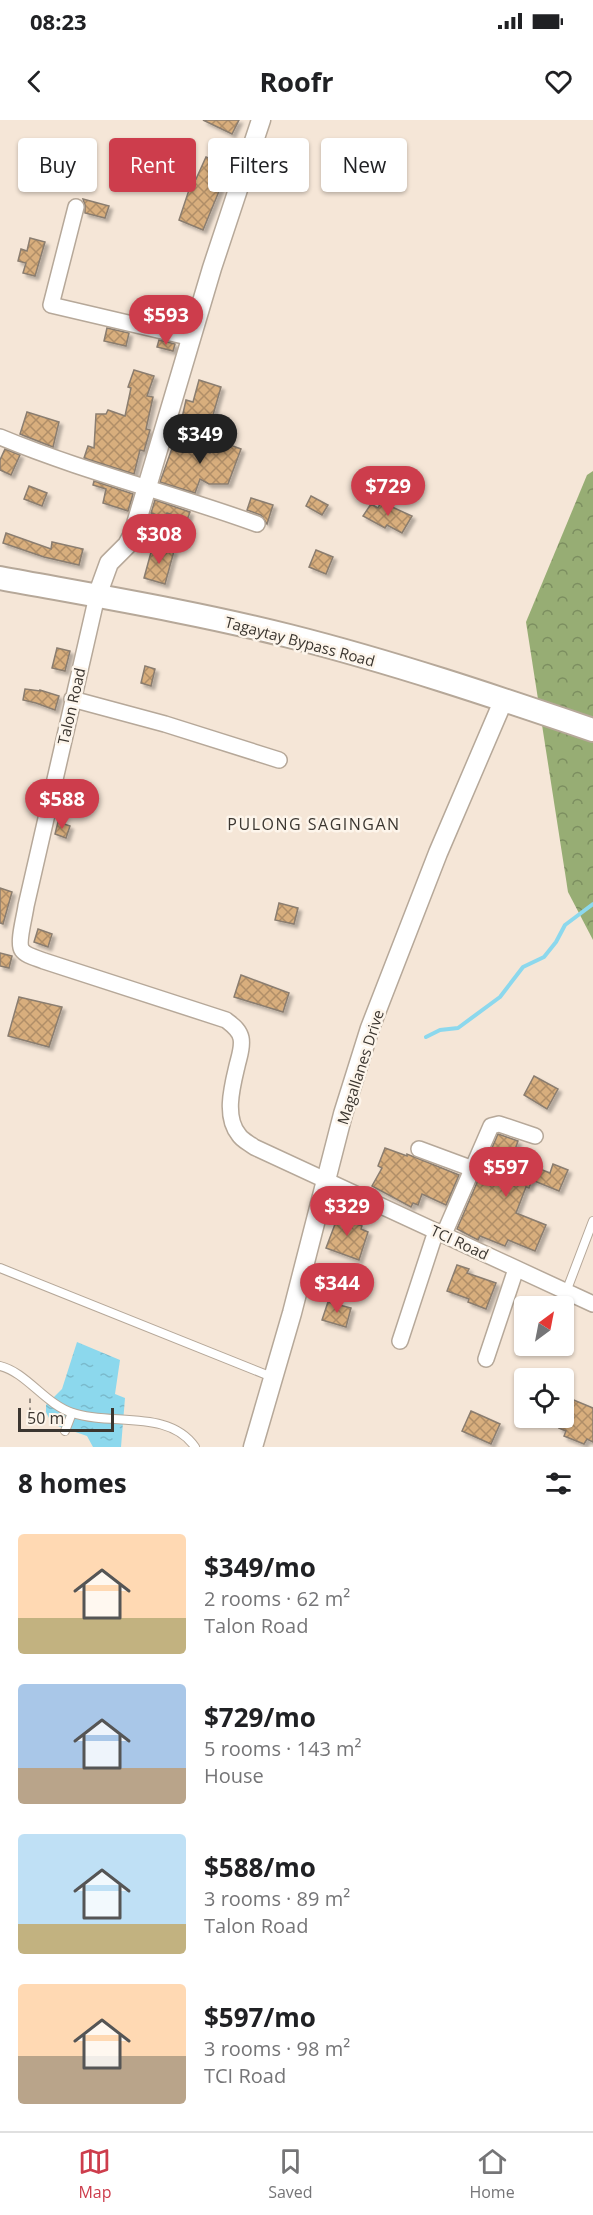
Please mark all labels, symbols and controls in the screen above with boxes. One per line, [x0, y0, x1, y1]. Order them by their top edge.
text: 08:23 [30, 6, 87, 36]
text: Roofr [260, 63, 333, 100]
icon: back [18, 65, 51, 98]
icon: heart [542, 65, 575, 98]
chip: Buy [18, 138, 97, 192]
chip: Rent [109, 138, 196, 192]
chip: Filters [208, 138, 309, 192]
chip: New [321, 138, 407, 192]
pin: $593 [130, 295, 202, 346]
text: $593 [143, 301, 189, 328]
pin: $349 [164, 414, 236, 465]
text: $349 [177, 420, 223, 447]
pin: $729 [352, 466, 424, 517]
text: $729 [365, 472, 411, 499]
pin: $308 [123, 514, 195, 565]
text: $308 [136, 520, 182, 547]
street label: Tagaytay Bypass Road [223, 611, 377, 671]
street label: Talon Road [52, 666, 90, 746]
pin: $588 [26, 779, 98, 830]
text: $588 [39, 785, 85, 812]
district label: PULONG SAGINGAN [227, 813, 401, 835]
street label: Magallanes Drive [332, 1007, 388, 1127]
pin: $597 [470, 1147, 542, 1198]
text: $597 [483, 1153, 529, 1180]
pin: $329 [311, 1186, 383, 1237]
text: $329 [324, 1192, 370, 1219]
street label: TCI Road [428, 1220, 492, 1264]
pin: $344 [301, 1263, 373, 1314]
text: $344 [314, 1269, 360, 1296]
north arrow [514, 1296, 574, 1356]
map controls [514, 1296, 574, 1428]
button: locate [514, 1368, 574, 1428]
scale bar [18, 1405, 114, 1432]
text: 50 m [27, 1407, 64, 1429]
text: 8 homes [18, 1465, 127, 1501]
icon: filters [542, 1467, 575, 1500]
text: $349/mo [204, 1549, 316, 1585]
icon: home [66, 1558, 138, 1630]
text: 2 rooms · 62 m² [204, 1585, 350, 1612]
text: Talon Road [204, 1612, 308, 1639]
text: $729/mo [204, 1699, 316, 1735]
icon: home [66, 1708, 138, 1780]
text: 5 rooms · 143 m² [204, 1735, 362, 1762]
text: House [204, 1762, 264, 1789]
text: $588/mo [204, 1849, 316, 1885]
icon: home [66, 1858, 138, 1930]
text: 3 rooms · 89 m² [204, 1885, 350, 1912]
text: Talon Road [204, 1912, 308, 1939]
text: $597/mo [204, 1999, 316, 2035]
icon: home [66, 2008, 138, 2080]
text: 3 rooms · 98 m² [204, 2035, 350, 2062]
text: TCI Road [204, 2062, 286, 2089]
tab: Map [78, 2145, 111, 2203]
tab: Saved [268, 2145, 313, 2203]
tab: Home [469, 2145, 515, 2203]

